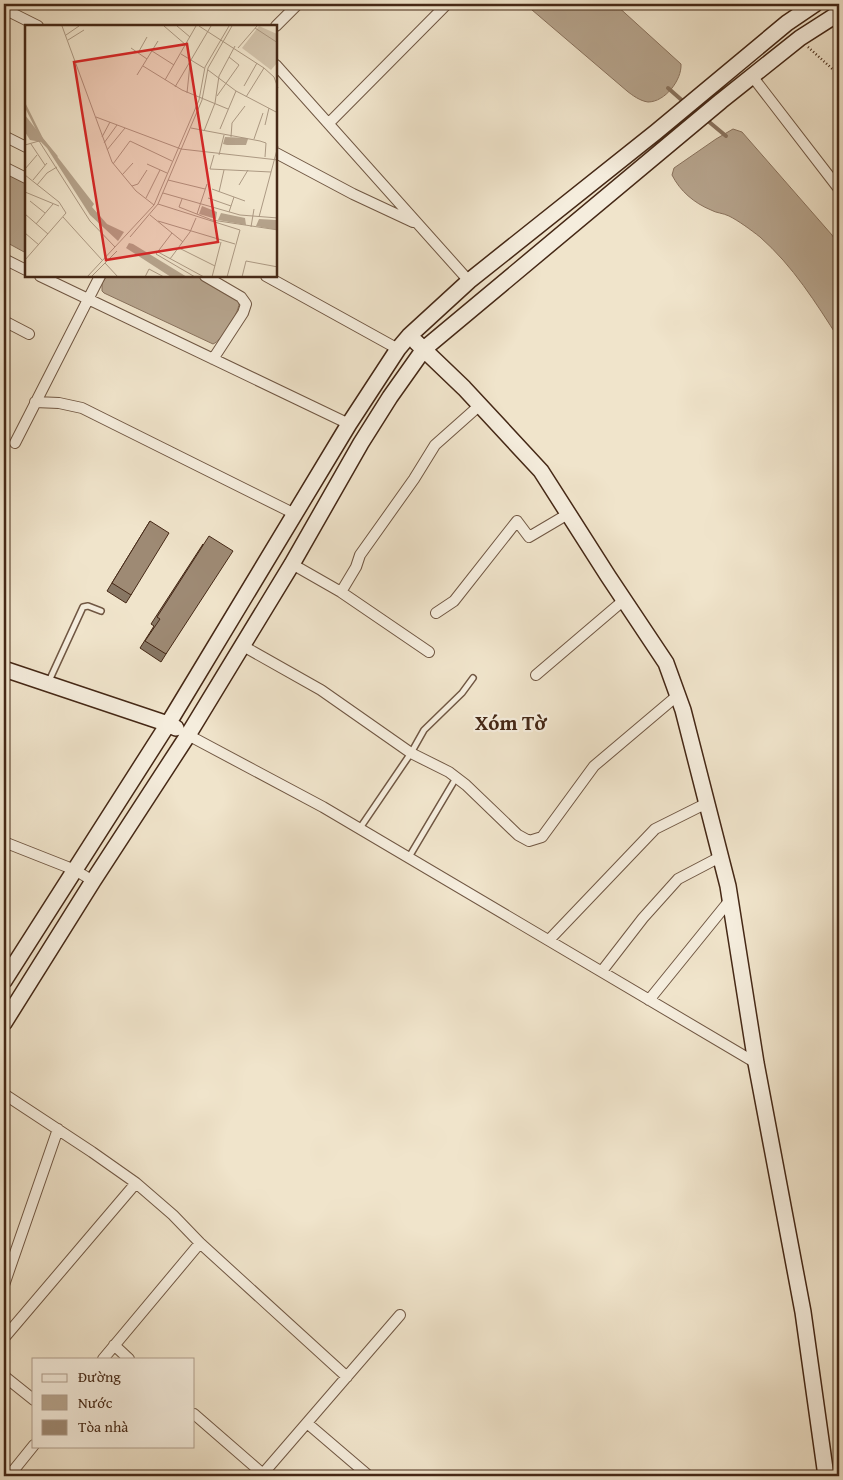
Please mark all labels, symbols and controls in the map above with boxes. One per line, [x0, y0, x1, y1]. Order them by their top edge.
inset map [25, 25, 278, 278]
district label: Xóm Tờ [475, 707, 547, 738]
legend [32, 1358, 195, 1448]
text: Đường [78, 1366, 121, 1387]
text: Nước [78, 1392, 113, 1413]
text: Tòa nhà [78, 1416, 128, 1437]

